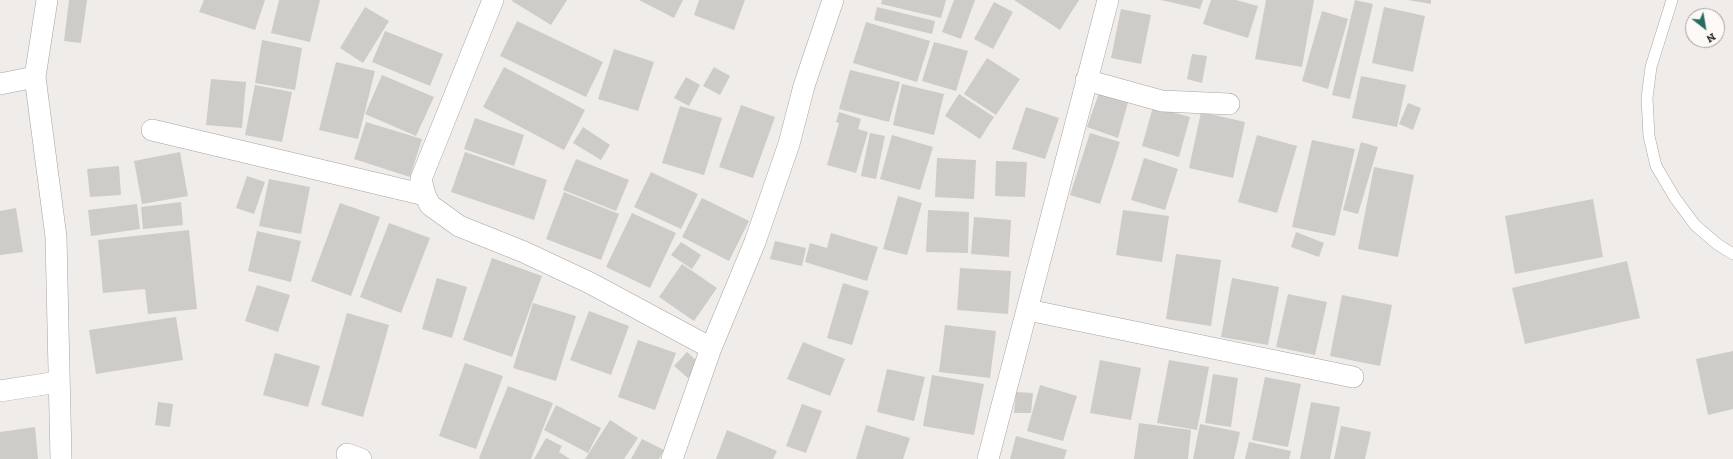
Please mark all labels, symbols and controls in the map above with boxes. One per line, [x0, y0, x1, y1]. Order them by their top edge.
north arrow [1685, 8, 1725, 48]
text: N [1704, 30, 1718, 46]

